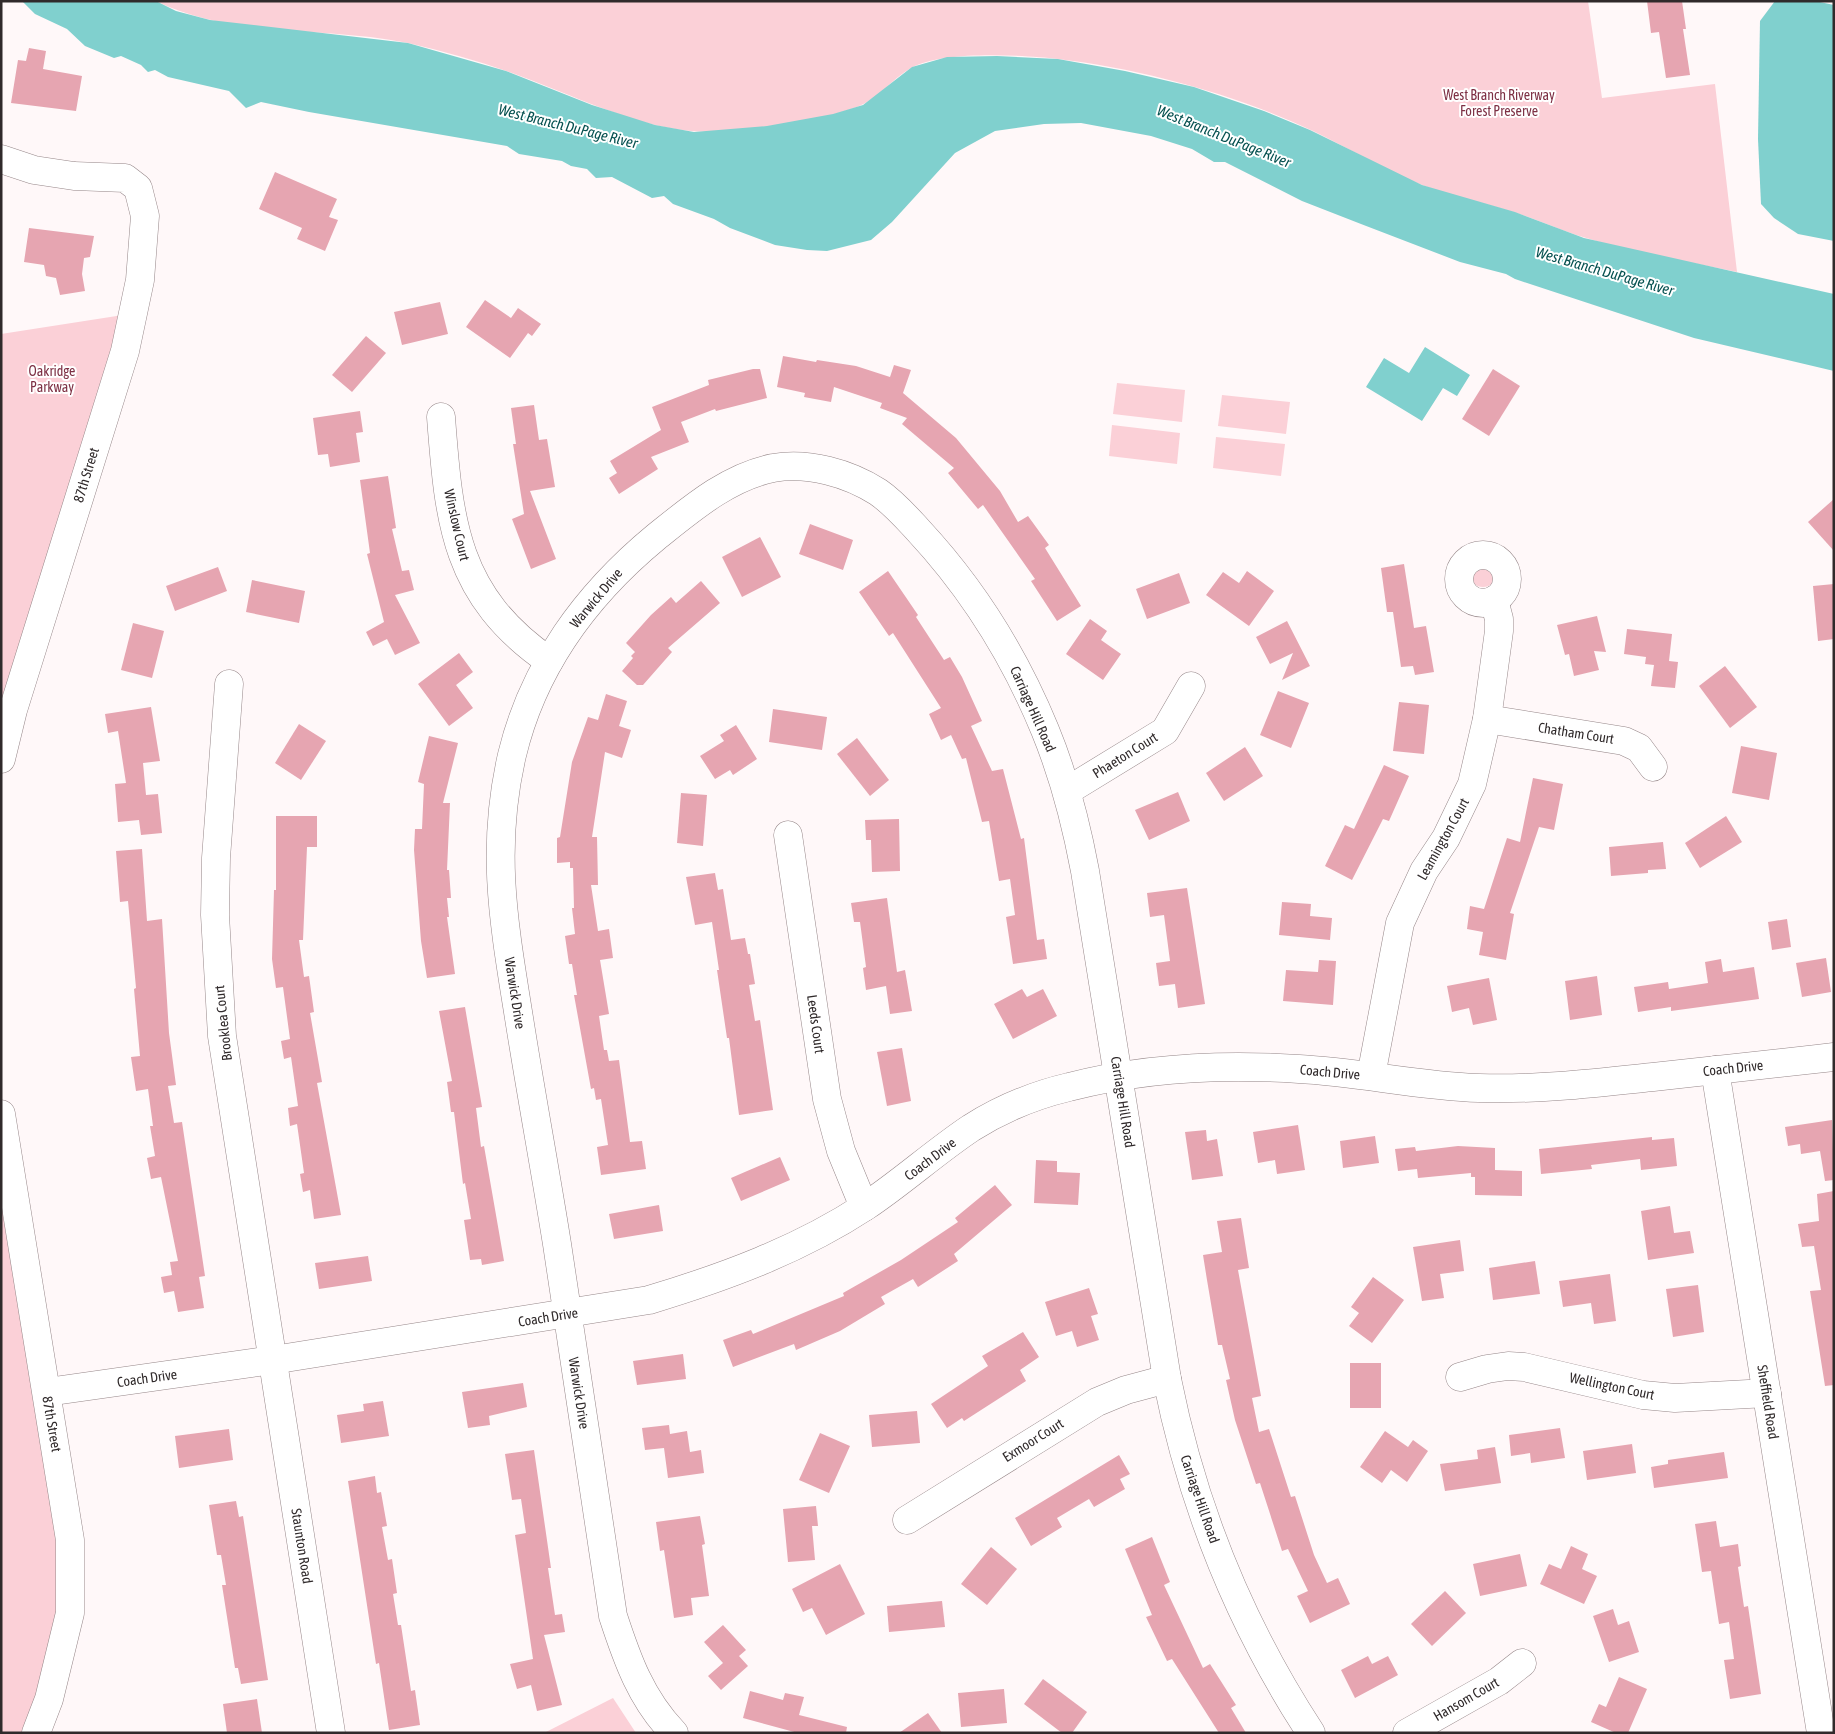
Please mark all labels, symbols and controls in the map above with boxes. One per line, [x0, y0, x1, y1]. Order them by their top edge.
park label: West Branch Riverway Forest Preserve [1443, 87, 1555, 119]
water label: West Branch DuPage River [497, 100, 640, 152]
water label: West Branch DuPage River [1155, 101, 1294, 171]
water label: West Branch DuPage River [1534, 243, 1677, 299]
park label: Oakridge Parkway [29, 363, 75, 395]
street label: 87th Street [70, 446, 102, 504]
street label: Winslow Court [441, 488, 473, 562]
street label: Warwick Drive [567, 565, 625, 631]
street label: Carriage Hill Road [1007, 664, 1059, 754]
street label: Chatham Court [1537, 719, 1615, 747]
street label: Phaeton Court [1090, 729, 1160, 781]
street label: Leamington Court [1414, 795, 1472, 883]
street label: Warwick Drive [501, 956, 529, 1030]
street label: Brooklea Court [211, 984, 235, 1062]
street label: Leeds Court [804, 994, 828, 1054]
street label: Carriage Hill Road [1108, 1055, 1138, 1149]
street label: Coach Drive [1702, 1057, 1764, 1079]
street label: Coach Drive [1299, 1061, 1361, 1083]
street label: Coach Drive [901, 1134, 959, 1184]
street label: Coach Drive [517, 1304, 579, 1330]
street label: Warwick Drive [565, 1356, 593, 1430]
street label: Sheffield Road [1754, 1364, 1782, 1440]
street label: Coach Drive [116, 1366, 178, 1390]
street label: Wellington Court [1568, 1369, 1656, 1403]
street label: 87th Street [39, 1395, 65, 1453]
street label: Exmoor Court [1000, 1415, 1066, 1465]
street label: Carriage Hill Road [1177, 1453, 1223, 1545]
street label: Staunton Road [288, 1507, 316, 1585]
street label: Hansom Court [1431, 1674, 1501, 1724]

